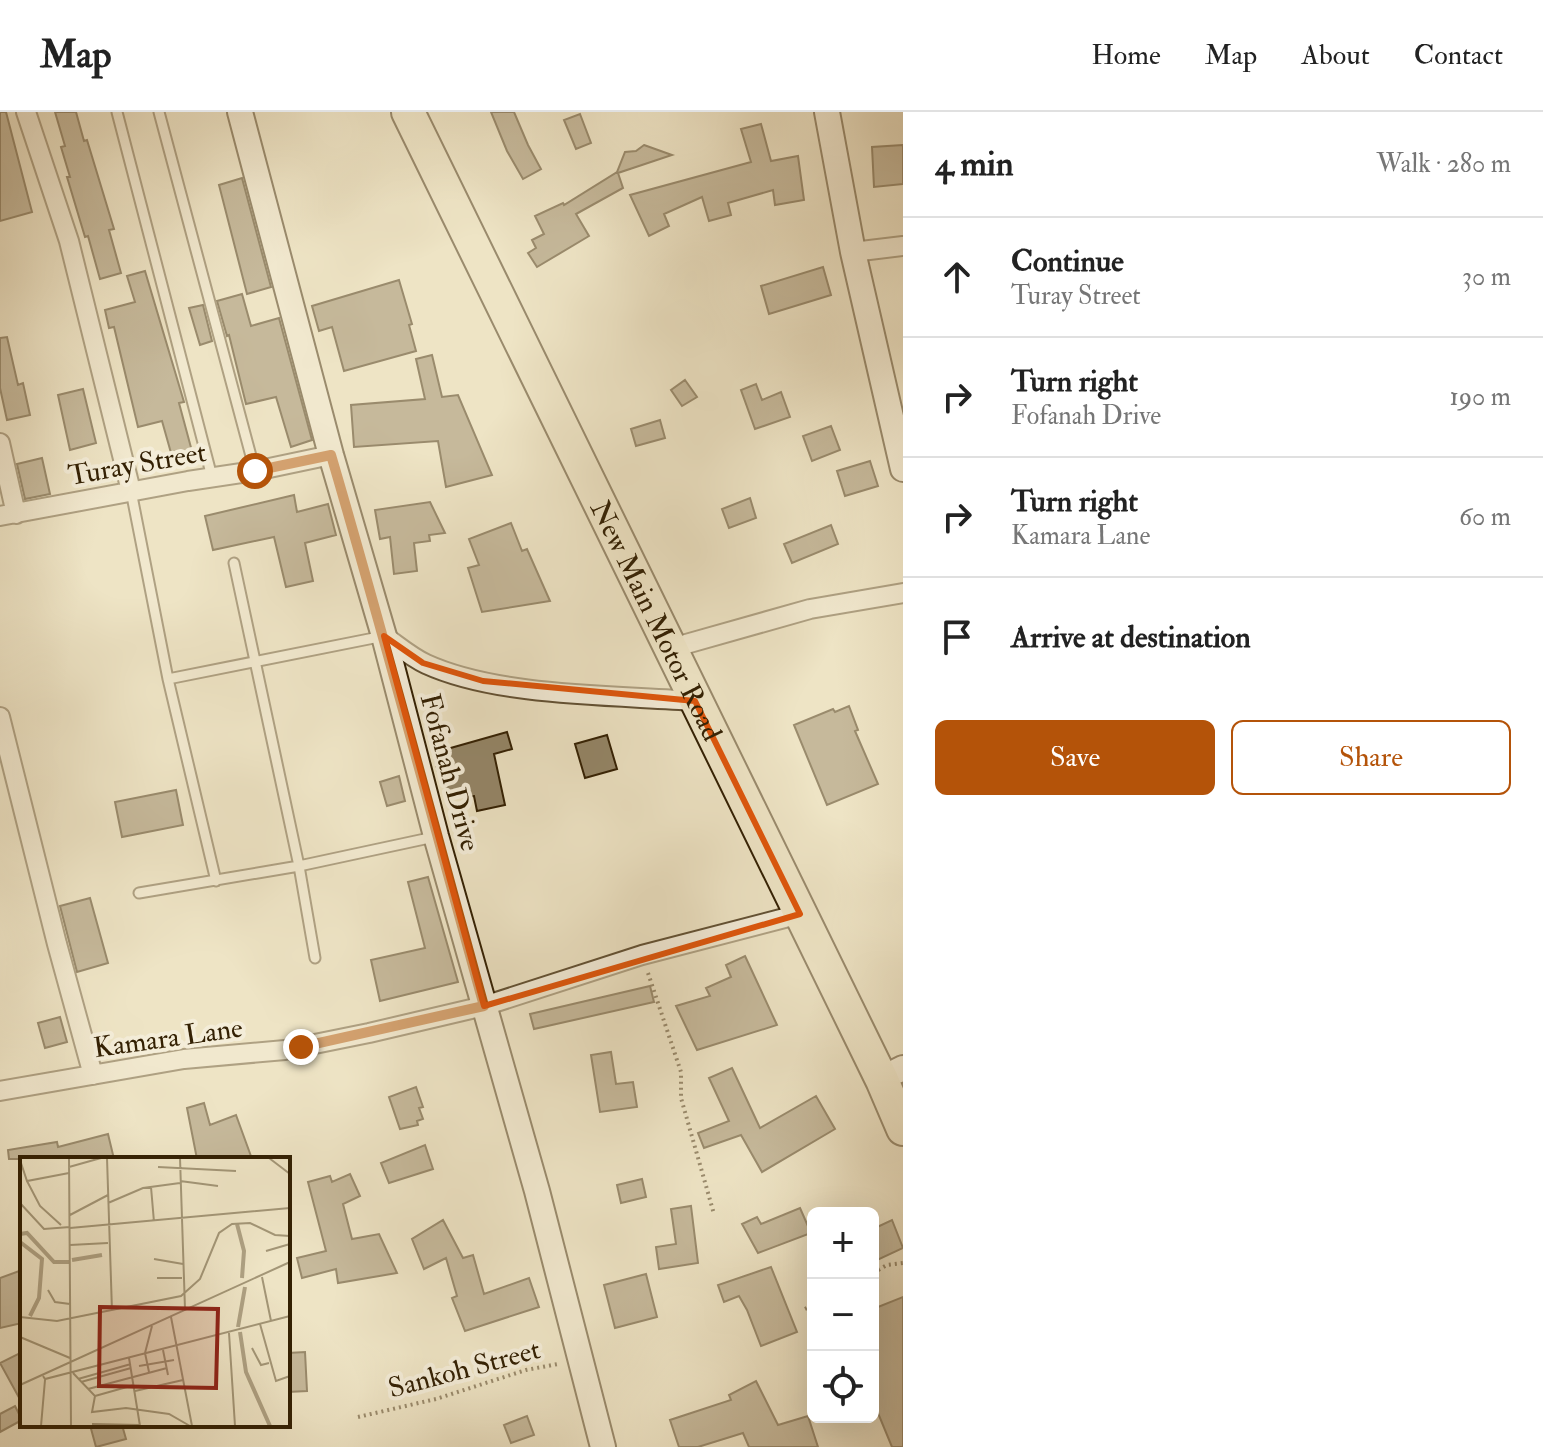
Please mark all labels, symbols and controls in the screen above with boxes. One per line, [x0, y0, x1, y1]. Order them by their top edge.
text: Map [40, 31, 111, 79]
text: Home [1091, 38, 1161, 73]
text: Map [1205, 38, 1257, 73]
text: About [1301, 38, 1370, 73]
text: Contact [1414, 38, 1503, 73]
text: 4 min [935, 143, 1013, 186]
text: Walk · 280 m [1377, 148, 1511, 180]
text: Continue [1011, 243, 1124, 280]
icon: ahead [935, 255, 979, 299]
text: 30 m [1462, 261, 1511, 293]
text: Turay Street [1011, 280, 1141, 312]
text: Turn right [1011, 363, 1138, 400]
icon: right [935, 375, 979, 419]
text: 190 m [1450, 381, 1511, 413]
text: Fofanah Drive [1011, 400, 1161, 432]
street label: Turay Street [65, 435, 209, 494]
route start [237, 453, 273, 489]
text: Turn right [1011, 483, 1138, 520]
street label: New Main Motor Road [582, 495, 729, 747]
icon: right [935, 495, 979, 539]
text: 60 m [1459, 501, 1511, 533]
text: Kamara Lane [1011, 520, 1150, 552]
icon: arrive [935, 615, 979, 659]
text: Arrive at destination [1011, 619, 1251, 656]
street label: Fofanah Drive [412, 690, 487, 855]
button: Save [935, 720, 1215, 795]
button: Share [1231, 720, 1511, 795]
street label: Kamara Lane [91, 1011, 245, 1066]
route end [283, 1029, 319, 1065]
inset map [20, 1157, 290, 1427]
map controls [807, 1207, 879, 1423]
button: + [807, 1207, 879, 1279]
button: − [807, 1279, 879, 1351]
street label: Sankoh Street [385, 1332, 544, 1407]
button: locate [807, 1351, 879, 1423]

